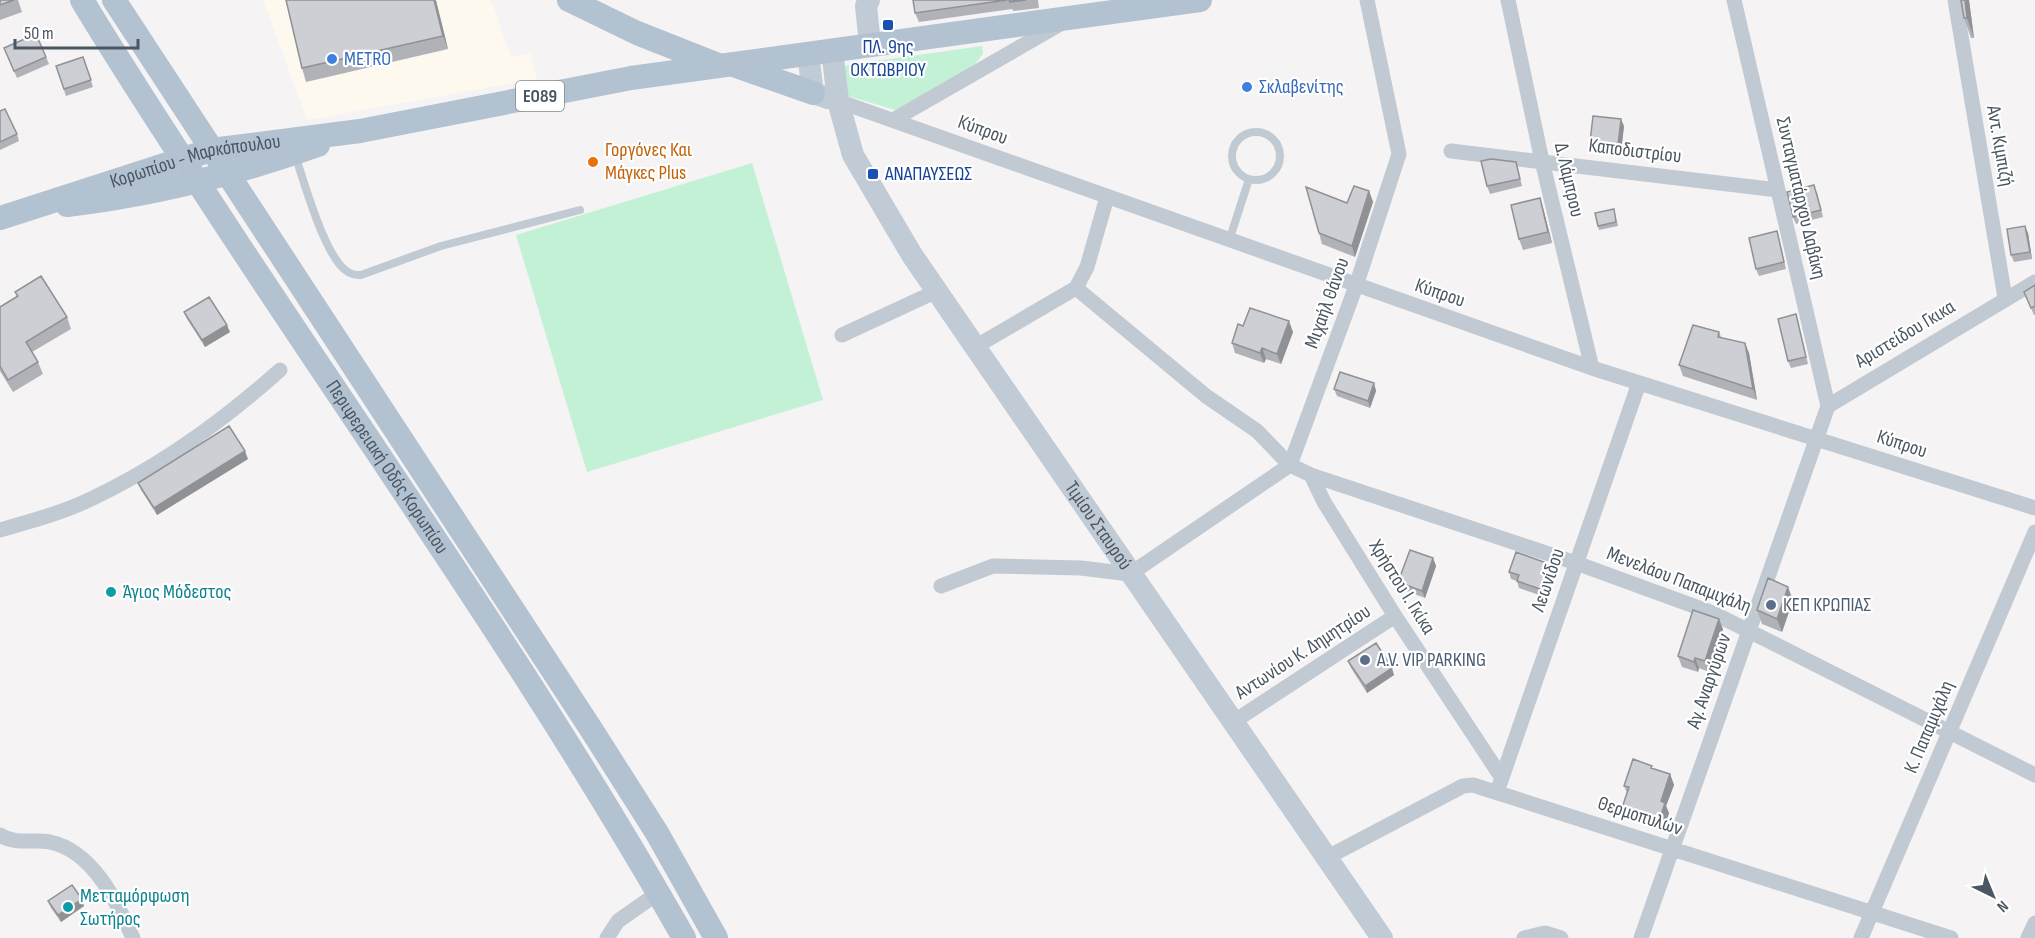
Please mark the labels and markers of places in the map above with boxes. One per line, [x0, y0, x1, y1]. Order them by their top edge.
marker: ΠΛ. 9ης ΟΚΤΩΒΡΙΟΥ [881, 18, 895, 32]
place label: ΠΛ. 9ης ΟΚΤΩΒΡΙΟΥ [850, 35, 926, 82]
place label: METRO [344, 47, 391, 71]
marker: METRO [325, 52, 339, 66]
place label: Σκλαβενίτης [1259, 75, 1344, 99]
marker: Σκλαβενίτης [1240, 80, 1254, 94]
place label: Γοργόνες Και Μάγκες Plus [605, 138, 692, 185]
marker: Γοργόνες Και Μάγκες Plus [586, 155, 600, 169]
place label: ΑΝΑΠΑΥΣΕΩΣ [884, 162, 972, 186]
marker: ΑΝΑΠΑΥΣΕΩΣ [866, 167, 880, 181]
place label: Άγιος Μόδεστος [123, 580, 231, 604]
marker: Άγιος Μόδεστος [104, 585, 118, 599]
place label: ΚΕΠ ΚΡΩΠΙΑΣ [1783, 593, 1871, 617]
marker: ΚΕΠ ΚΡΩΠΙΑΣ [1764, 598, 1778, 612]
place label: A.V. VIP PARKING [1376, 648, 1486, 672]
marker: A.V. VIP PARKING [1358, 653, 1372, 667]
place label: Μετταμόρφωση Σωτήρος [80, 884, 189, 931]
marker: Μετταμόρφωση Σωτήρος [61, 900, 75, 914]

